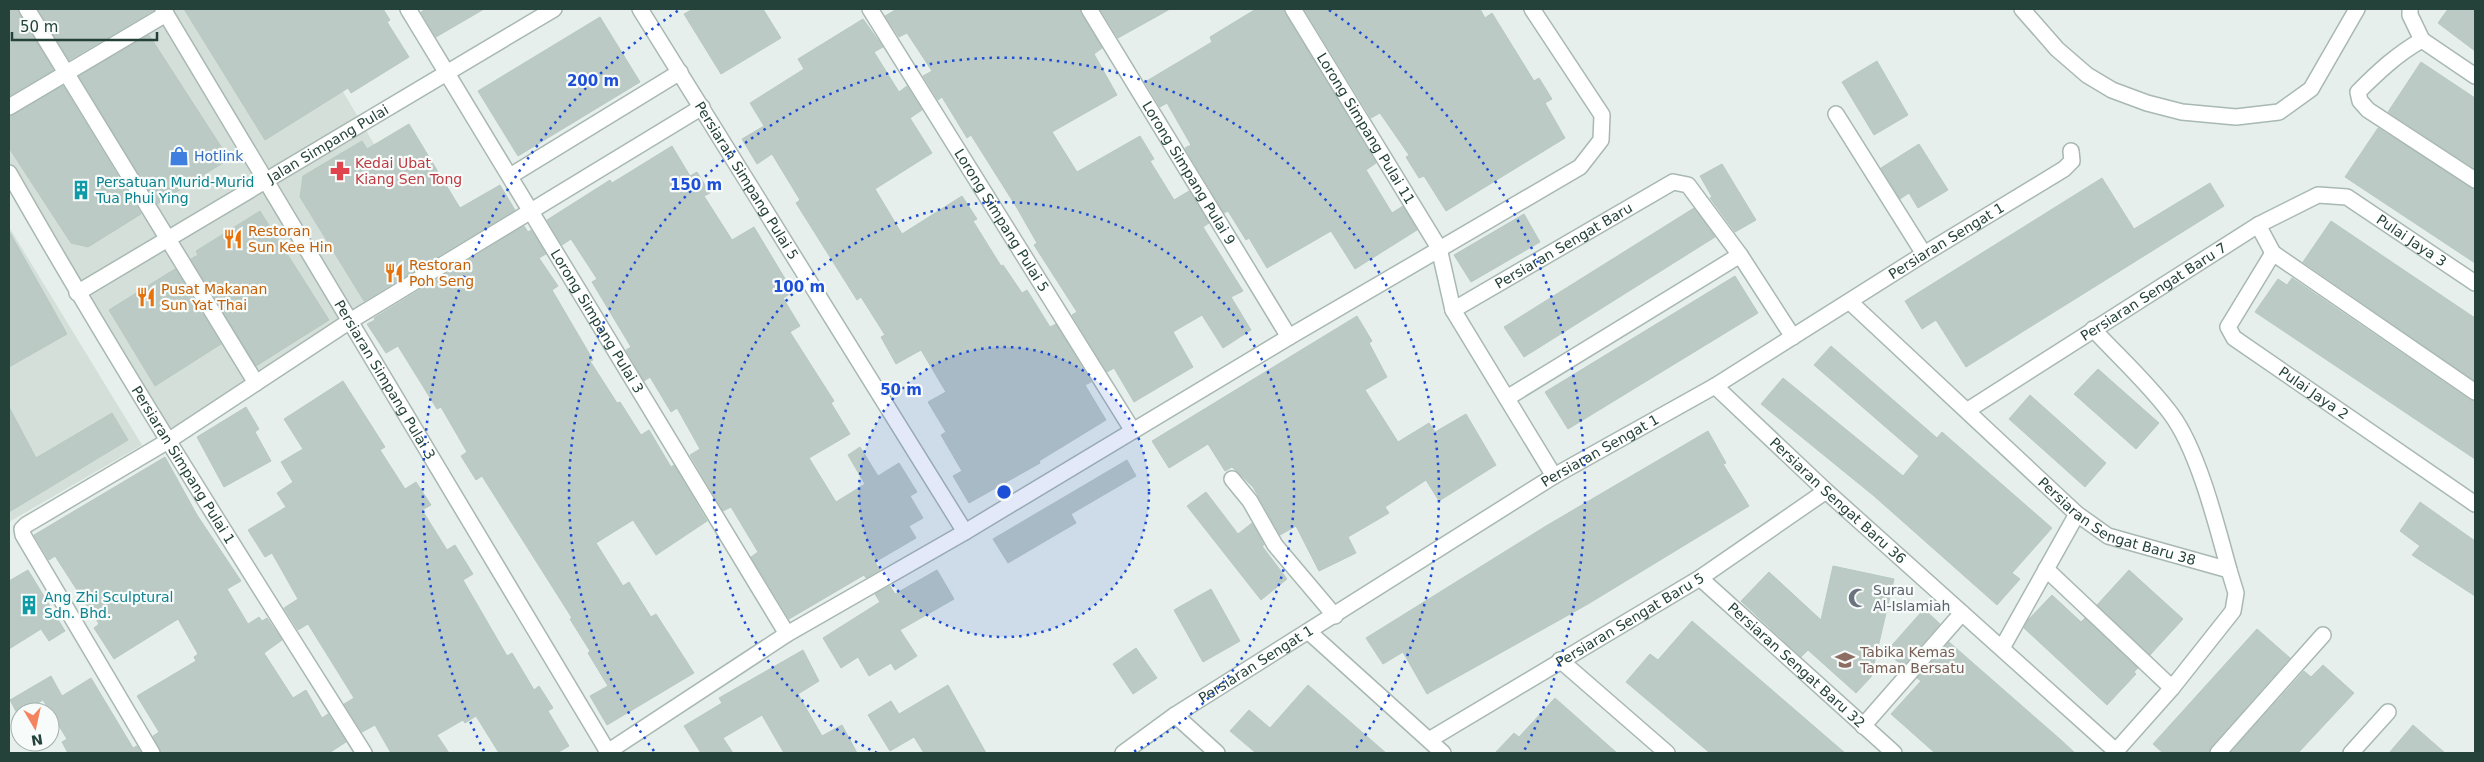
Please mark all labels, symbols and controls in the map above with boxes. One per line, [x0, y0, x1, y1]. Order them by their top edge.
scale bar [12, 10, 158, 42]
text: 50 m [20, 18, 58, 36]
street label: Lorong Simpang Pulai 11 [1314, 50, 1418, 207]
text: 200 m [567, 72, 619, 90]
street label: Lorong Simpang Pulai 9 [1139, 98, 1239, 248]
street label: Persiaran Simpang Pulai 5 [692, 99, 802, 262]
street label: Jalan Simpang Pulai [264, 101, 391, 186]
shop icon: Hotlink [168, 145, 190, 167]
street label: Lorong Simpang Pulai 5 [951, 146, 1052, 295]
place label: Hotlink [194, 148, 244, 164]
place label: Kedai Ubat Kiang Sen Tong [355, 155, 462, 187]
pharmacy icon: Kedai Ubat Kiang Sen Tong [329, 160, 351, 182]
place label: Persatuan Murid-Murid Tua Phui Ying [95, 174, 254, 206]
text: 150 m [670, 176, 722, 194]
building icon: Persatuan Murid-Murid Tua Phui Ying [70, 179, 92, 201]
street label: Persiaran Sengat Baru [1492, 199, 1635, 292]
street label: Persiaran Sengat 1 [1886, 199, 2007, 282]
street label: Pulai Jaya 3 [2374, 211, 2450, 270]
place label: Restoran Sun Kee Hin [248, 223, 333, 255]
restaurant icon: Restoran Sun Kee Hin [222, 228, 244, 250]
street label: Persiaran Sengat Baru 7 [2078, 239, 2229, 344]
street label: Lorong Simpang Pulai 3 [548, 246, 647, 396]
place label: Restoran Poh Seng [409, 257, 474, 289]
restaurant icon: Restoran Poh Seng [383, 262, 405, 284]
text: 100 m [773, 278, 825, 296]
place label: Pusat Makanan Sun Yat Thai [161, 281, 267, 313]
restaurant icon: Pusat Makanan Sun Yat Thai [135, 286, 157, 308]
street label: Persiaran Simpang Pulai 3 [331, 297, 439, 462]
street label: Pulai Jaya 2 [2276, 363, 2352, 422]
text: 50 m [880, 381, 922, 399]
street label: Persiaran Simpang Pulai 1 [129, 383, 238, 547]
street label: Persiaran Sengat 1 [1538, 411, 1662, 490]
street label: Persiaran Sengat Baru 36 [1767, 434, 1909, 567]
street label: Persiaran Sengat Baru 38 [2035, 474, 2198, 568]
centre of rings [995, 483, 1013, 501]
street label: Persiaran Sengat Baru 5 [1553, 569, 1707, 670]
place label: Surau Al-Islamiah [1873, 582, 1950, 614]
mosque icon: Surau Al-Islamiah [1847, 587, 1869, 609]
place label: Ang Zhi Sculptural Sdn. Bhd. [44, 589, 173, 621]
building icon: Ang Zhi Sculptural Sdn. Bhd. [18, 594, 40, 616]
street label: Persiaran Sengat Baru 32 [1725, 599, 1868, 731]
street label: Persiaran Sengat 1 [1196, 622, 1316, 706]
place label: Tabika Kemas Taman Bersatu [1859, 644, 1965, 676]
school or university icon: Tabika Kemas Taman Bersatu [1834, 649, 1856, 671]
north arrow [10, 702, 60, 752]
text: N [30, 731, 44, 749]

